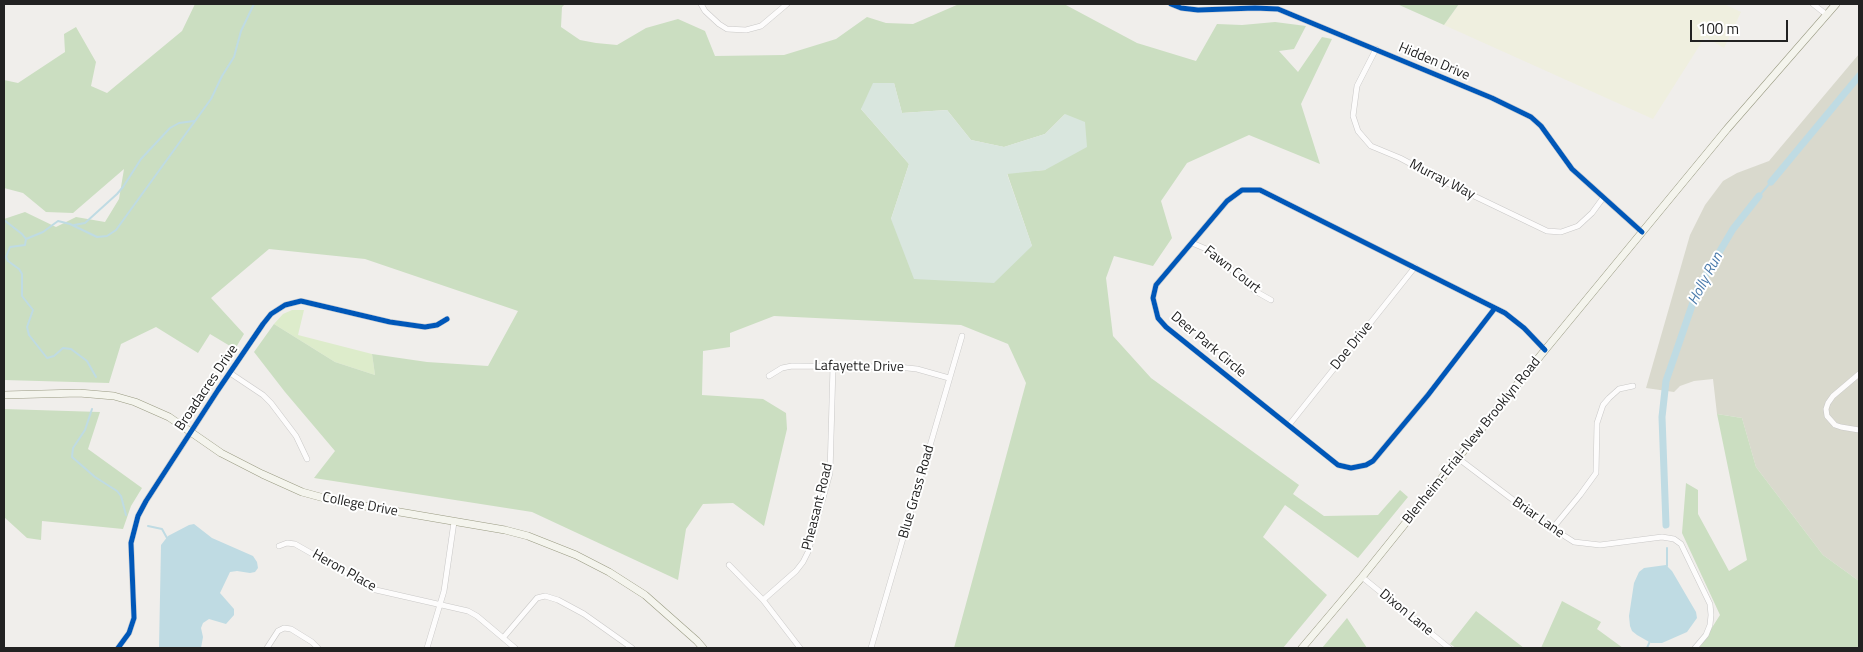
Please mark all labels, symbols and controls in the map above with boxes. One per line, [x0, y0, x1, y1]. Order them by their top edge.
scale bar [1693, 10, 1790, 42]
text: 100 m [1698, 17, 1739, 40]
street label: Hidden Drive [1396, 39, 1472, 85]
street label: Murray Way [1406, 156, 1478, 204]
street label: Fawn Court [1200, 243, 1264, 297]
water label: Holly Run [1685, 250, 1727, 308]
street label: Deer Park Circle [1167, 309, 1249, 381]
street label: Doe Drive [1327, 318, 1377, 374]
street label: Broadacres Drive [172, 342, 242, 434]
street label: Blenheim-Erial-New Brooklyn Road [1399, 354, 1545, 528]
street label: Lafayette Drive [814, 358, 904, 376]
street label: Blue Grass Road [896, 443, 938, 541]
street label: Pheasant Road [799, 462, 837, 552]
street label: College Drive [321, 489, 399, 521]
street label: Briar Lane [1509, 494, 1567, 542]
street label: Heron Place [309, 546, 379, 596]
street label: Dixon Lane [1376, 586, 1436, 640]

